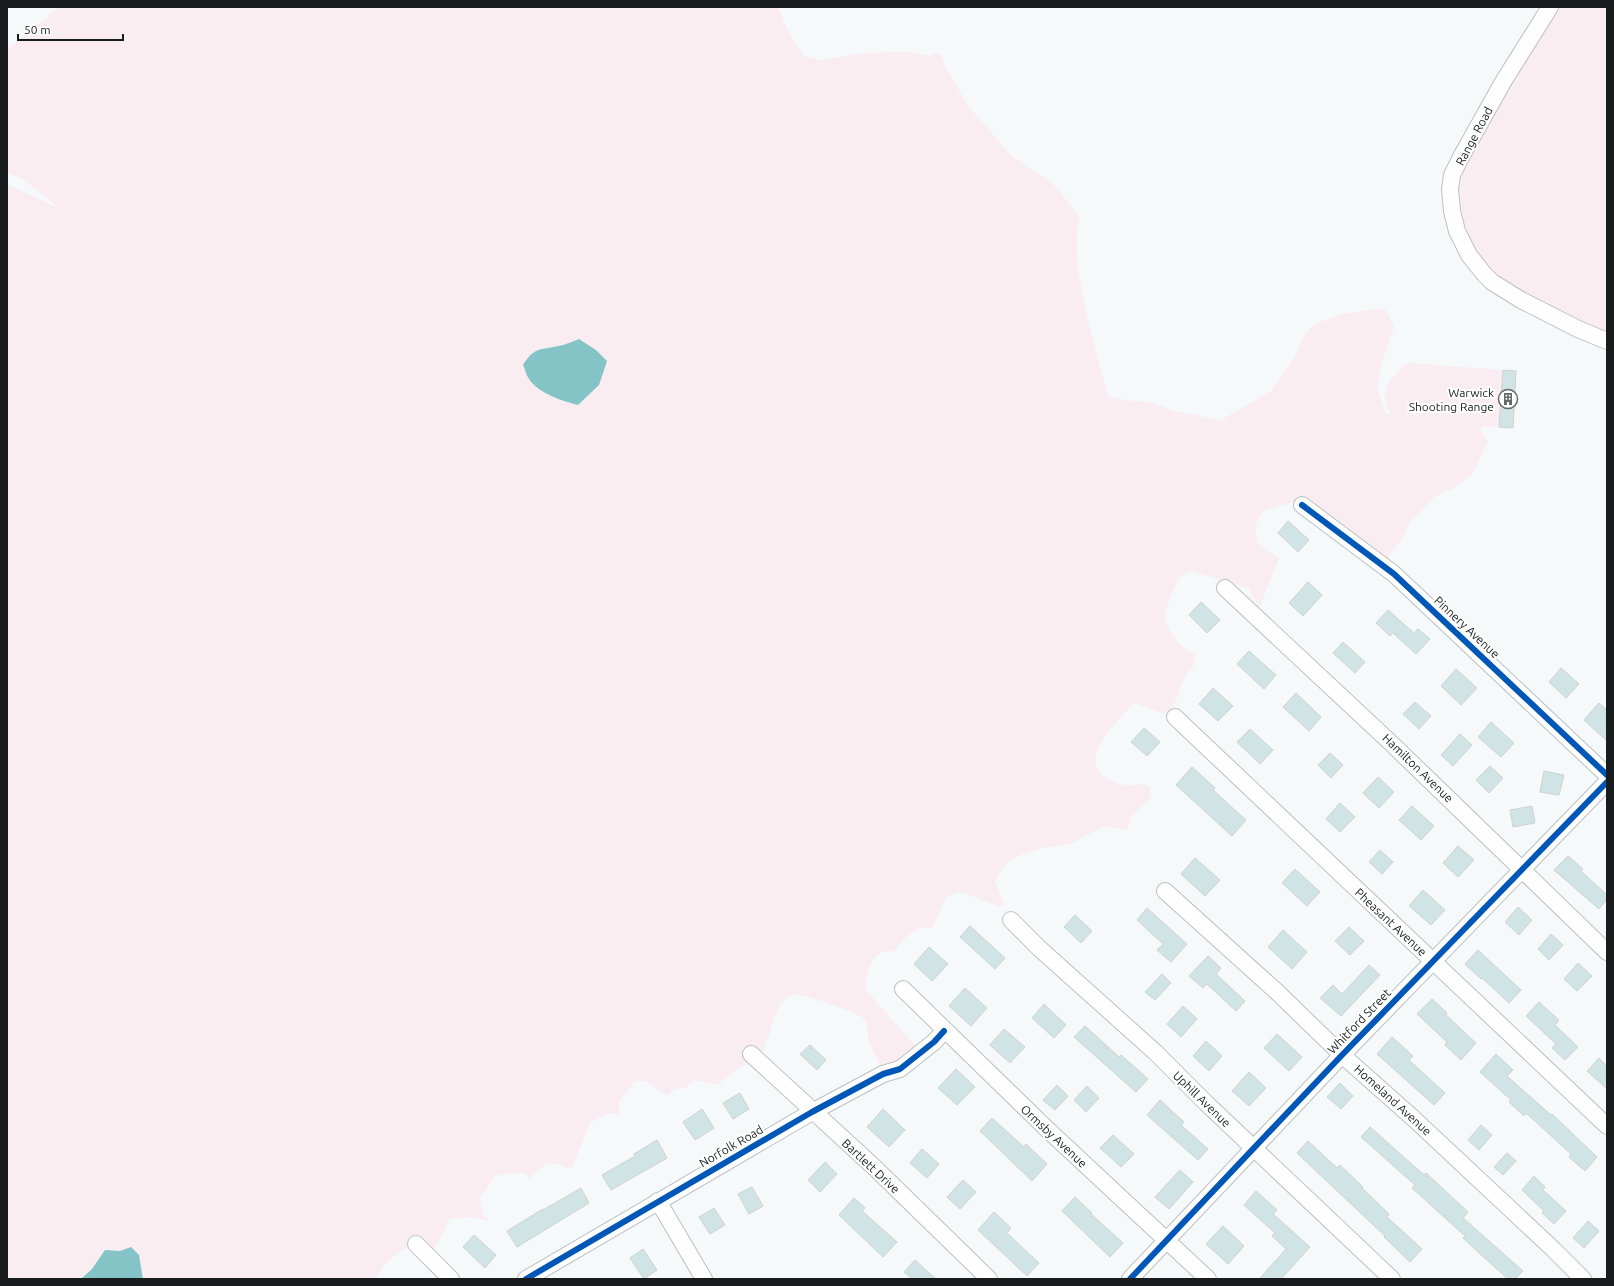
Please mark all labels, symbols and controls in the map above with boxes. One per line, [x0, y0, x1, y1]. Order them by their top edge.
scale bar [18, 16, 123, 42]
text: 50 m [24, 23, 51, 36]
street label: Range Road [1453, 105, 1495, 167]
place label: Warwick Shooting Range [1409, 386, 1494, 413]
building icon: Warwick Shooting Range [1497, 388, 1519, 410]
street label: Pinnery Avenue [1432, 594, 1502, 660]
street label: Hamilton Avenue [1380, 731, 1456, 805]
street label: Pheasant Avenue [1353, 886, 1429, 958]
street label: Whitford Street [1325, 986, 1393, 1056]
street label: Homeland Avenue [1352, 1062, 1434, 1138]
street label: Uphill Avenue [1171, 1068, 1233, 1130]
street label: Ormsby Avenue [1018, 1102, 1090, 1170]
street label: Norfolk Road [697, 1123, 765, 1169]
street label: Bartlett Drive [840, 1136, 902, 1196]

